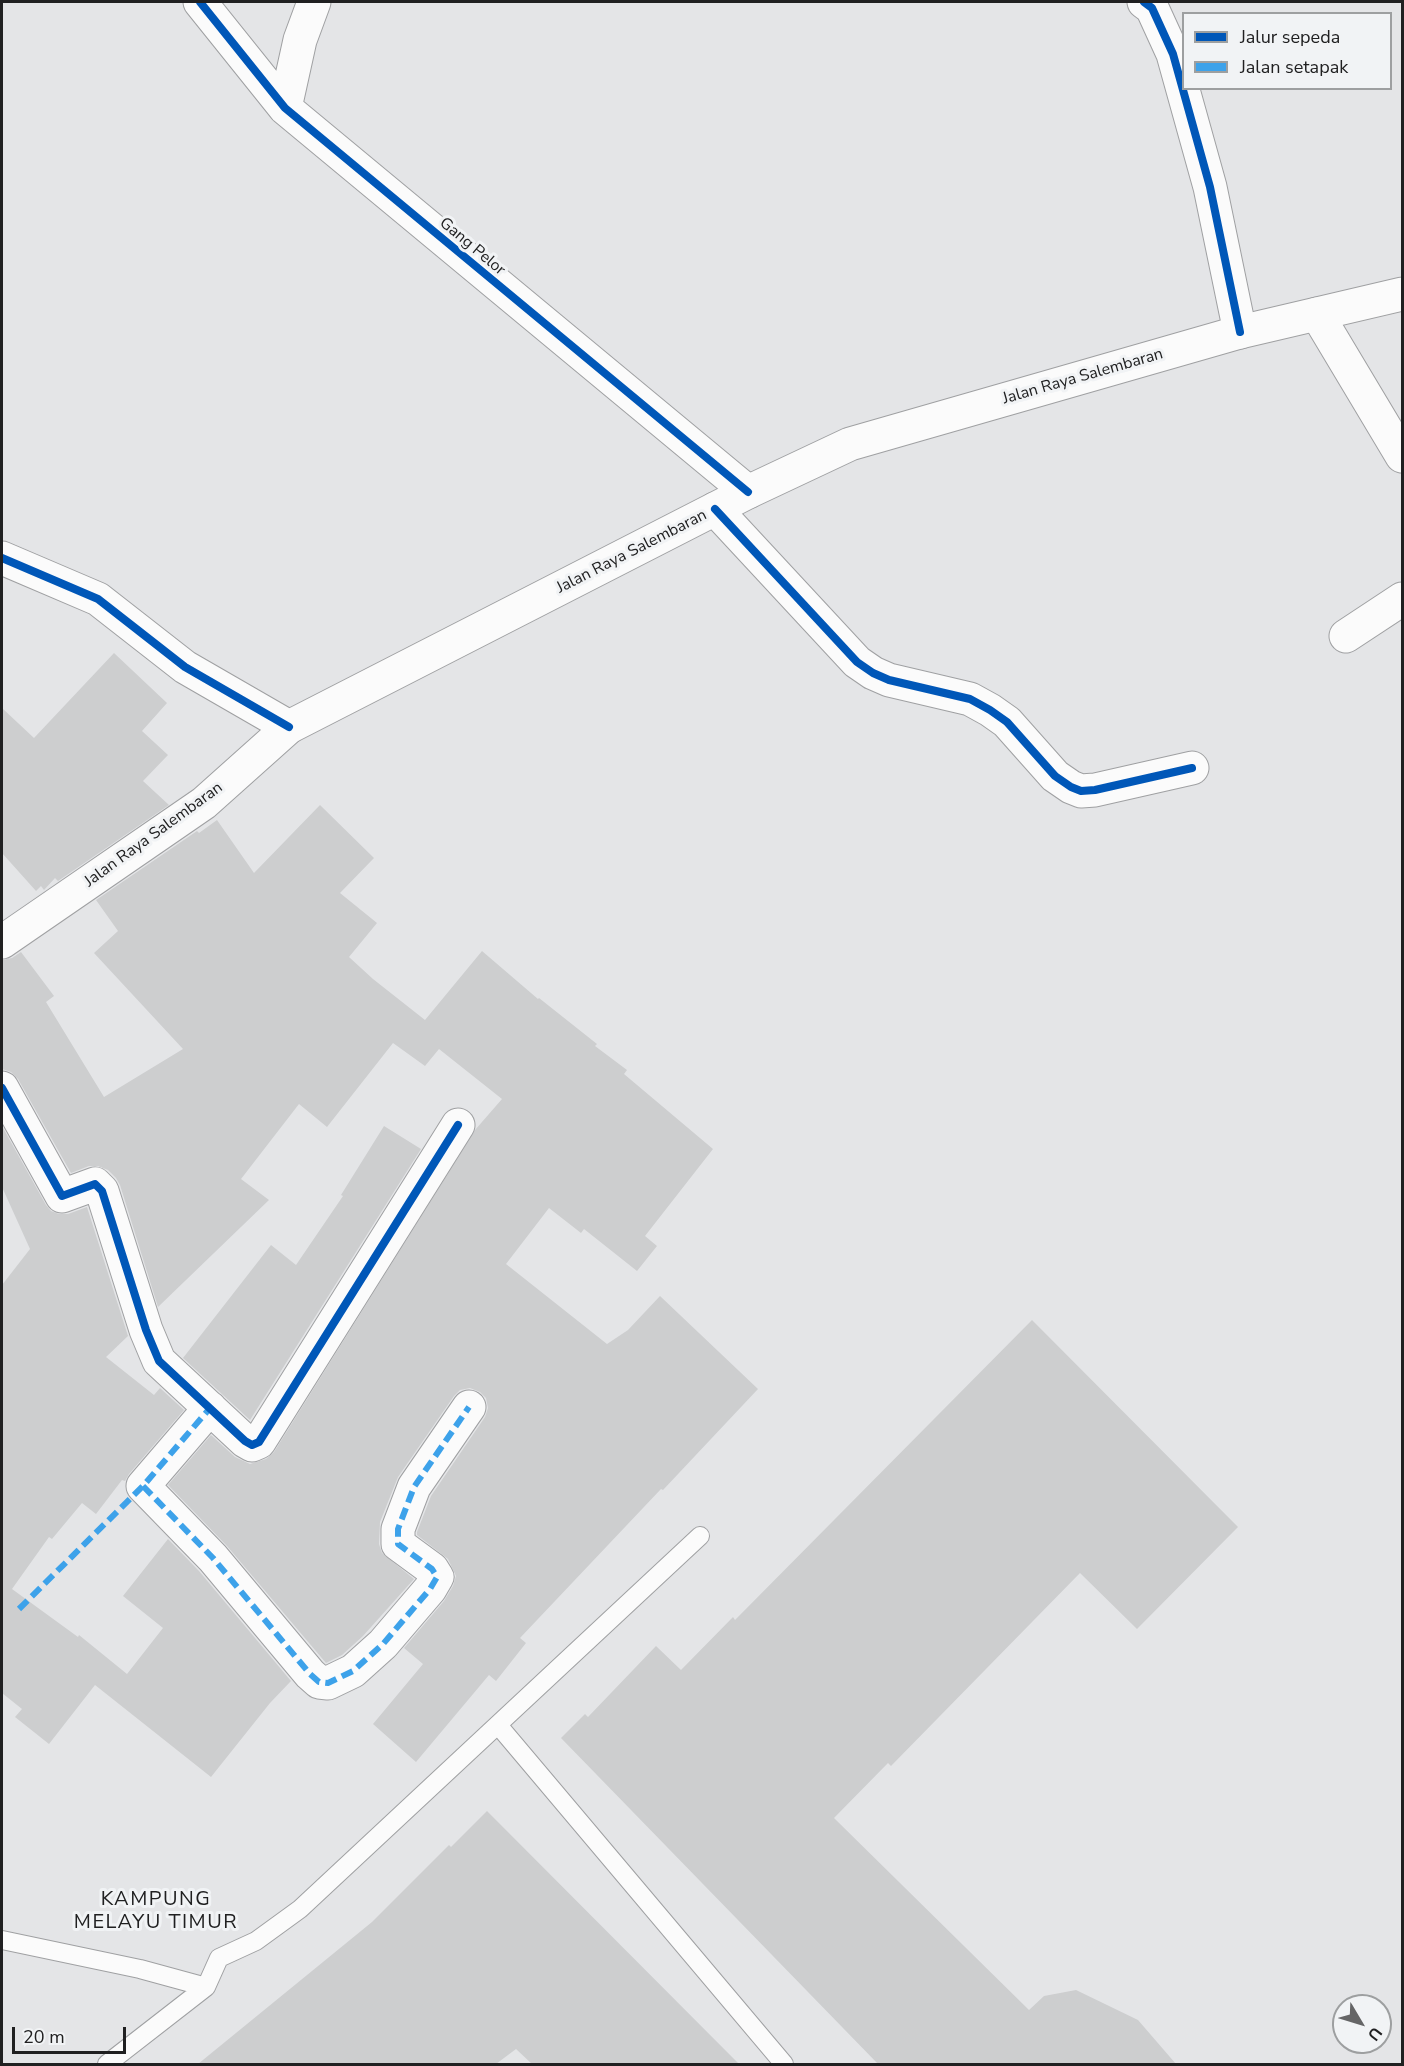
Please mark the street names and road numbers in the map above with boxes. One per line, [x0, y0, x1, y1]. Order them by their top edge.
street label: Gang Pelor [435, 214, 509, 280]
street label: Jalan Raya Salembaran [1001, 345, 1165, 409]
street label: Jalan Raya Salembaran [554, 506, 710, 598]
street label: Jalan Raya Salembaran [81, 778, 227, 892]

